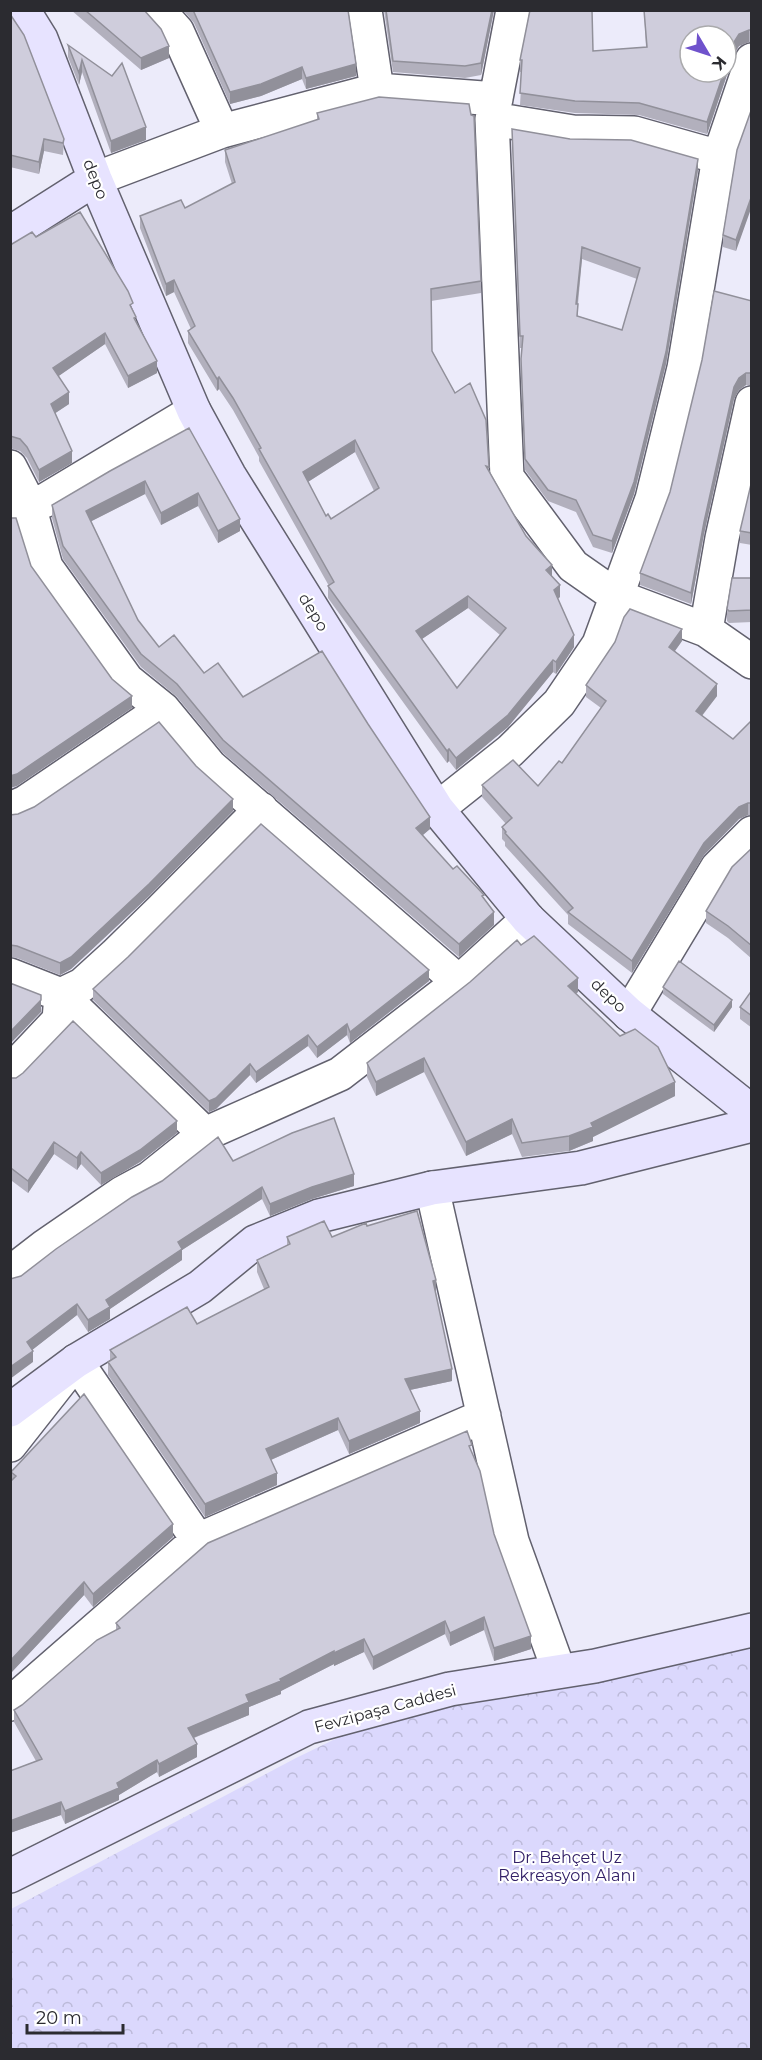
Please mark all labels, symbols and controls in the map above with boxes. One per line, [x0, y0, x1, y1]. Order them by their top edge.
north arrow [678, 24, 738, 84]
text: K [707, 53, 730, 75]
street label: depo [79, 156, 112, 202]
street label: depo [295, 590, 333, 635]
street label: depo [587, 974, 630, 1016]
street label: Fevzipaşa Caddesi [312, 1680, 458, 1737]
park label: Dr. Behçet Uz Rekreasyon Alanı [498, 1848, 636, 1885]
scale bar [27, 1997, 123, 2035]
text: 20 m [36, 2007, 82, 2029]

